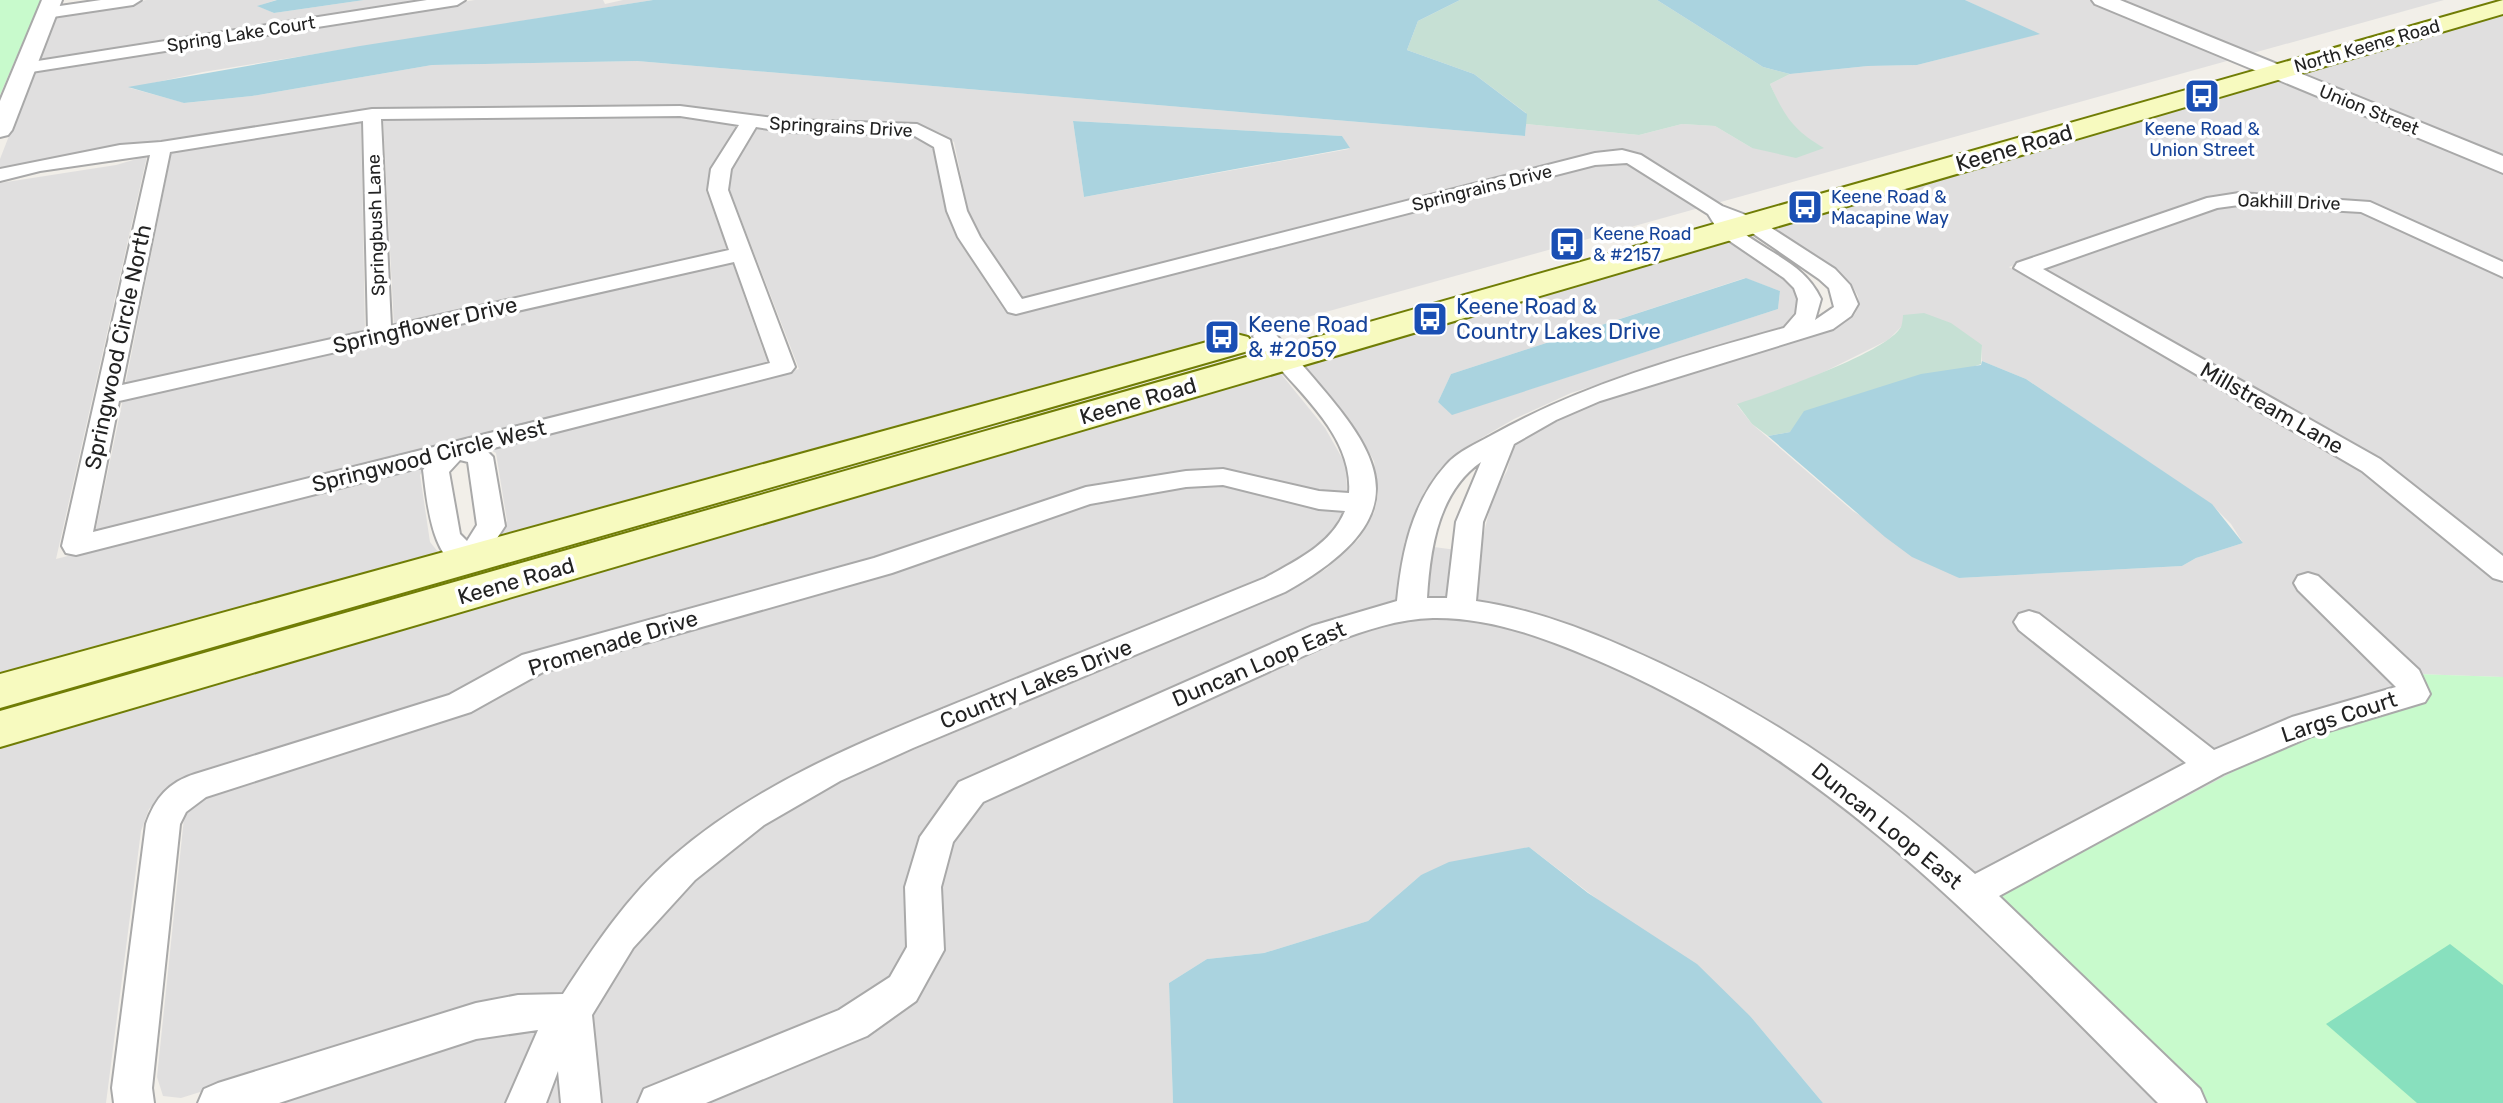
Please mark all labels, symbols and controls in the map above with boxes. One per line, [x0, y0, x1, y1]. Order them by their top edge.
street label: Spring Lake Court [165, 11, 317, 57]
street label: North Keene Road [2292, 15, 2442, 77]
bus stop icon: Keene Road & Union Street [2183, 77, 2221, 115]
street label: Union Street [2316, 80, 2422, 140]
street label: Springrains Drive [769, 112, 913, 142]
street label: Keene Road [1952, 118, 2076, 178]
place label: Keene Road & Union Street [2144, 118, 2260, 161]
street label: Springbush Lane [363, 154, 389, 296]
street label: Springrains Drive [1410, 160, 1554, 216]
place label: Keene Road & Macapine Way [1831, 186, 1949, 229]
bus stop icon: Keene Road & Macapine Way [1786, 188, 1824, 226]
street label: Oakhill Drive [2237, 189, 2341, 215]
street label: Springwood Circle North [79, 222, 157, 472]
place label: Keene Road & #2157 [1593, 223, 1692, 266]
bus stop icon: Keene Road & #2157 [1548, 225, 1586, 263]
street label: Springflower Drive [330, 291, 520, 359]
place label: Keene Road & Country Lakes Drive [1456, 293, 1661, 345]
bus stop icon: Keene Road & Country Lakes Drive [1411, 300, 1449, 338]
place label: Keene Road & #2059 [1248, 311, 1368, 363]
bus stop icon: Keene Road & #2059 [1203, 318, 1241, 356]
street label: Millstream Lane [2196, 356, 2348, 460]
street label: Keene Road [1076, 371, 1200, 431]
street label: Springwood Circle West [309, 414, 549, 498]
street label: Keene Road [454, 551, 578, 611]
street label: Promenade Drive [525, 604, 701, 682]
street label: Duncan Loop East [1168, 615, 1350, 713]
street label: Country Lakes Drive [936, 633, 1136, 735]
street label: Largs Court [2278, 686, 2401, 748]
street label: Duncan Loop East [1806, 757, 1968, 895]

